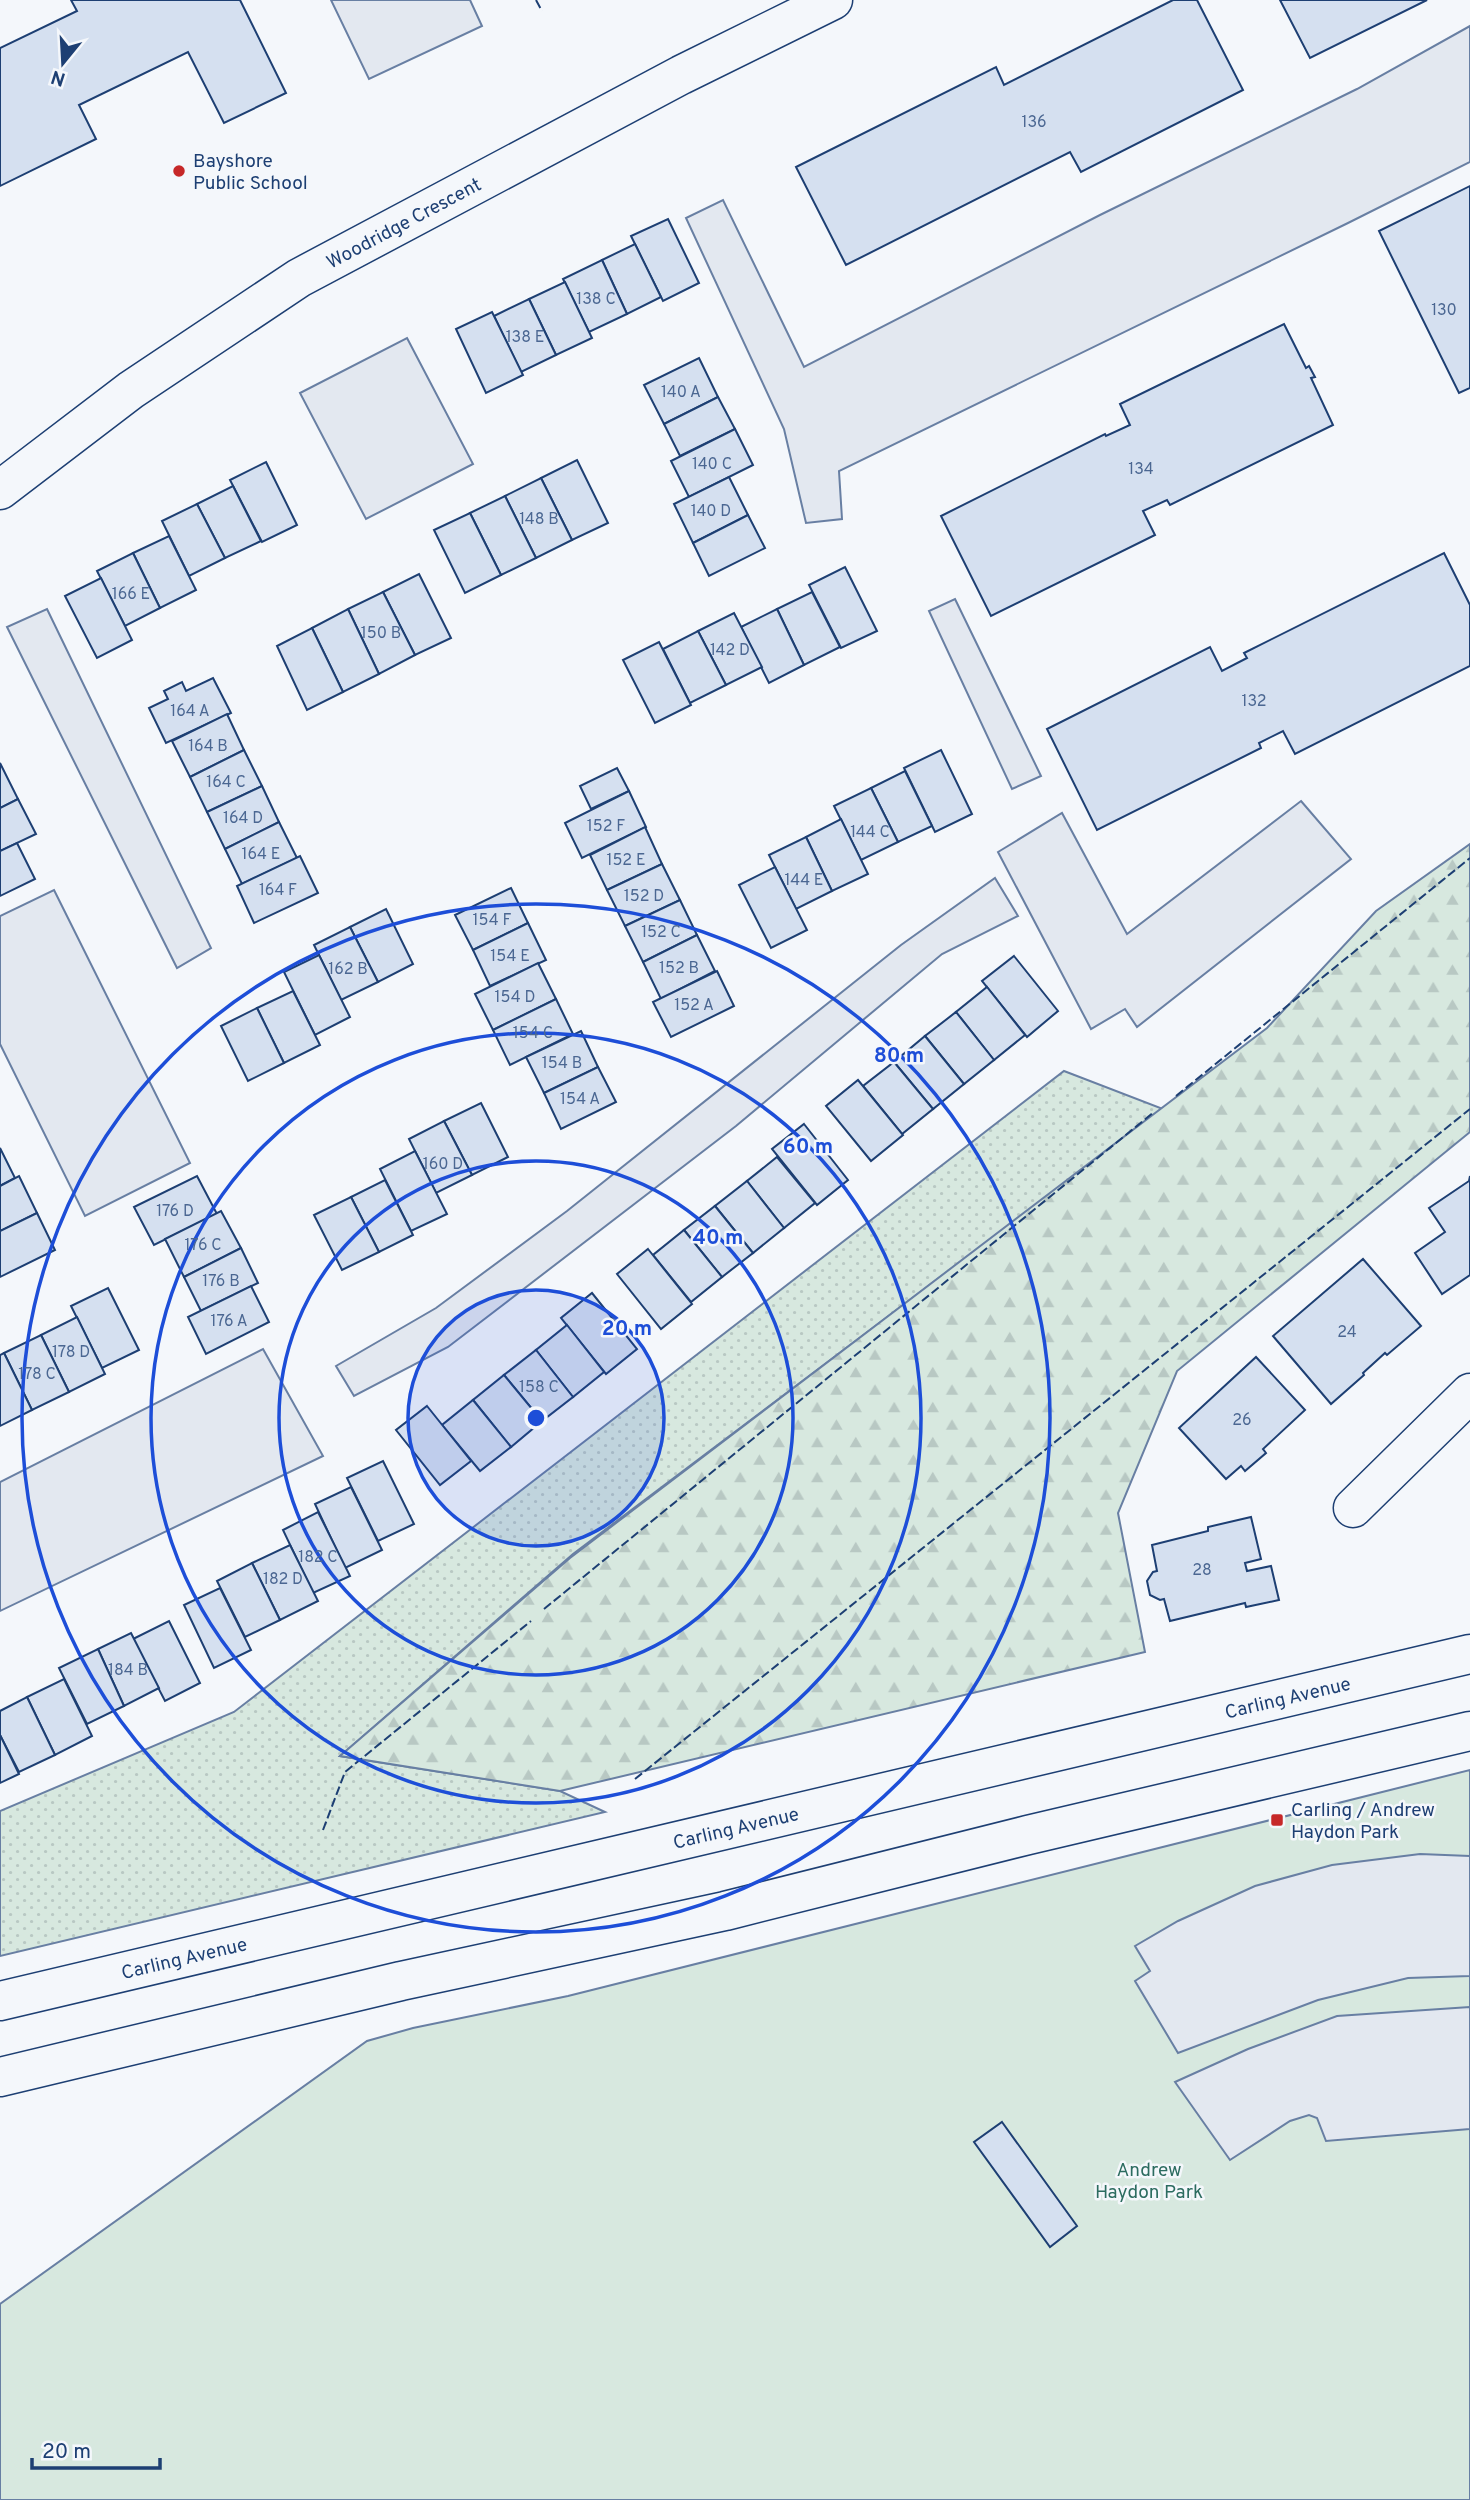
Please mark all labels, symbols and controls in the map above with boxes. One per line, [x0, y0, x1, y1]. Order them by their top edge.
north arrow [28, 28, 98, 98]
text: N [48, 64, 69, 91]
house number: 136 [1021, 113, 1047, 133]
place label: Bayshore Public School [193, 150, 308, 196]
marker: Bayshore Public School [171, 163, 187, 179]
street label: Woodridge Crescent [323, 173, 486, 275]
house number: 138 C [576, 290, 616, 310]
house number: 130 [1431, 301, 1457, 321]
house number: 138 E [506, 328, 544, 348]
house number: 140 A [661, 383, 701, 403]
house number: 140 C [692, 455, 732, 475]
house number: 134 [1128, 460, 1154, 480]
house number: 140 D [691, 502, 731, 522]
house number: 148 B [519, 510, 559, 530]
house number: 166 E [112, 585, 150, 605]
house number: 150 B [361, 624, 401, 644]
house number: 142 D [710, 641, 750, 661]
house number: 132 [1241, 692, 1267, 712]
house number: 164 A [170, 702, 210, 722]
house number: 164 B [188, 737, 228, 757]
house number: 164 C [206, 773, 246, 793]
house number: 164 D [223, 809, 263, 829]
house number: 152 F [587, 817, 625, 837]
house number: 144 C [850, 823, 890, 843]
house number: 164 E [242, 845, 280, 865]
house number: 152 E [607, 851, 645, 871]
house number: 144 E [785, 871, 823, 891]
house number: 164 F [259, 881, 297, 901]
house number: 152 D [624, 887, 664, 907]
house number: 154 F [473, 911, 511, 931]
house number: 152 C [641, 923, 681, 943]
house number: 154 E [490, 947, 530, 967]
house number: 152 B [659, 959, 699, 979]
house number: 162 B [328, 960, 368, 980]
house number: 154 D [495, 988, 535, 1008]
house number: 152 A [674, 996, 714, 1016]
house number: 154 C [513, 1024, 553, 1044]
text: 80 m [874, 1043, 924, 1070]
house number: 154 B [542, 1054, 582, 1074]
house number: 154 A [560, 1090, 600, 1110]
text: 60 m [783, 1134, 833, 1161]
house number: 160 D [423, 1155, 463, 1175]
house number: 176 D [156, 1202, 194, 1222]
text: 40 m [693, 1225, 743, 1252]
house number: 176 C [184, 1236, 222, 1256]
house number: 176 B [202, 1272, 240, 1292]
house number: 176 A [211, 1312, 248, 1332]
text: 20 m [602, 1316, 652, 1343]
house number: 24 [1337, 1323, 1357, 1343]
house number: 178 D [52, 1343, 90, 1363]
house number: 178 C [18, 1365, 56, 1385]
house number: 158 C [519, 1378, 559, 1398]
centre of rings [524, 1406, 548, 1430]
house number: 26 [1232, 1411, 1252, 1431]
house number: 182 C [298, 1548, 338, 1568]
house number: 28 [1192, 1561, 1212, 1581]
house number: 182 D [263, 1570, 303, 1590]
house number: 184 B [108, 1661, 148, 1681]
street label: Carling Avenue [1223, 1673, 1353, 1725]
place label: Carling / Andrew Haydon Park [1291, 1799, 1435, 1845]
street label: Carling Avenue [671, 1803, 802, 1856]
marker: Carling / Andrew Haydon Park [1269, 1812, 1285, 1828]
street label: Carling Avenue [119, 1933, 250, 1986]
park label: Andrew Haydon Park [1095, 2159, 1203, 2205]
scale bar [32, 2426, 159, 2470]
text: 20 m [42, 2439, 91, 2466]

